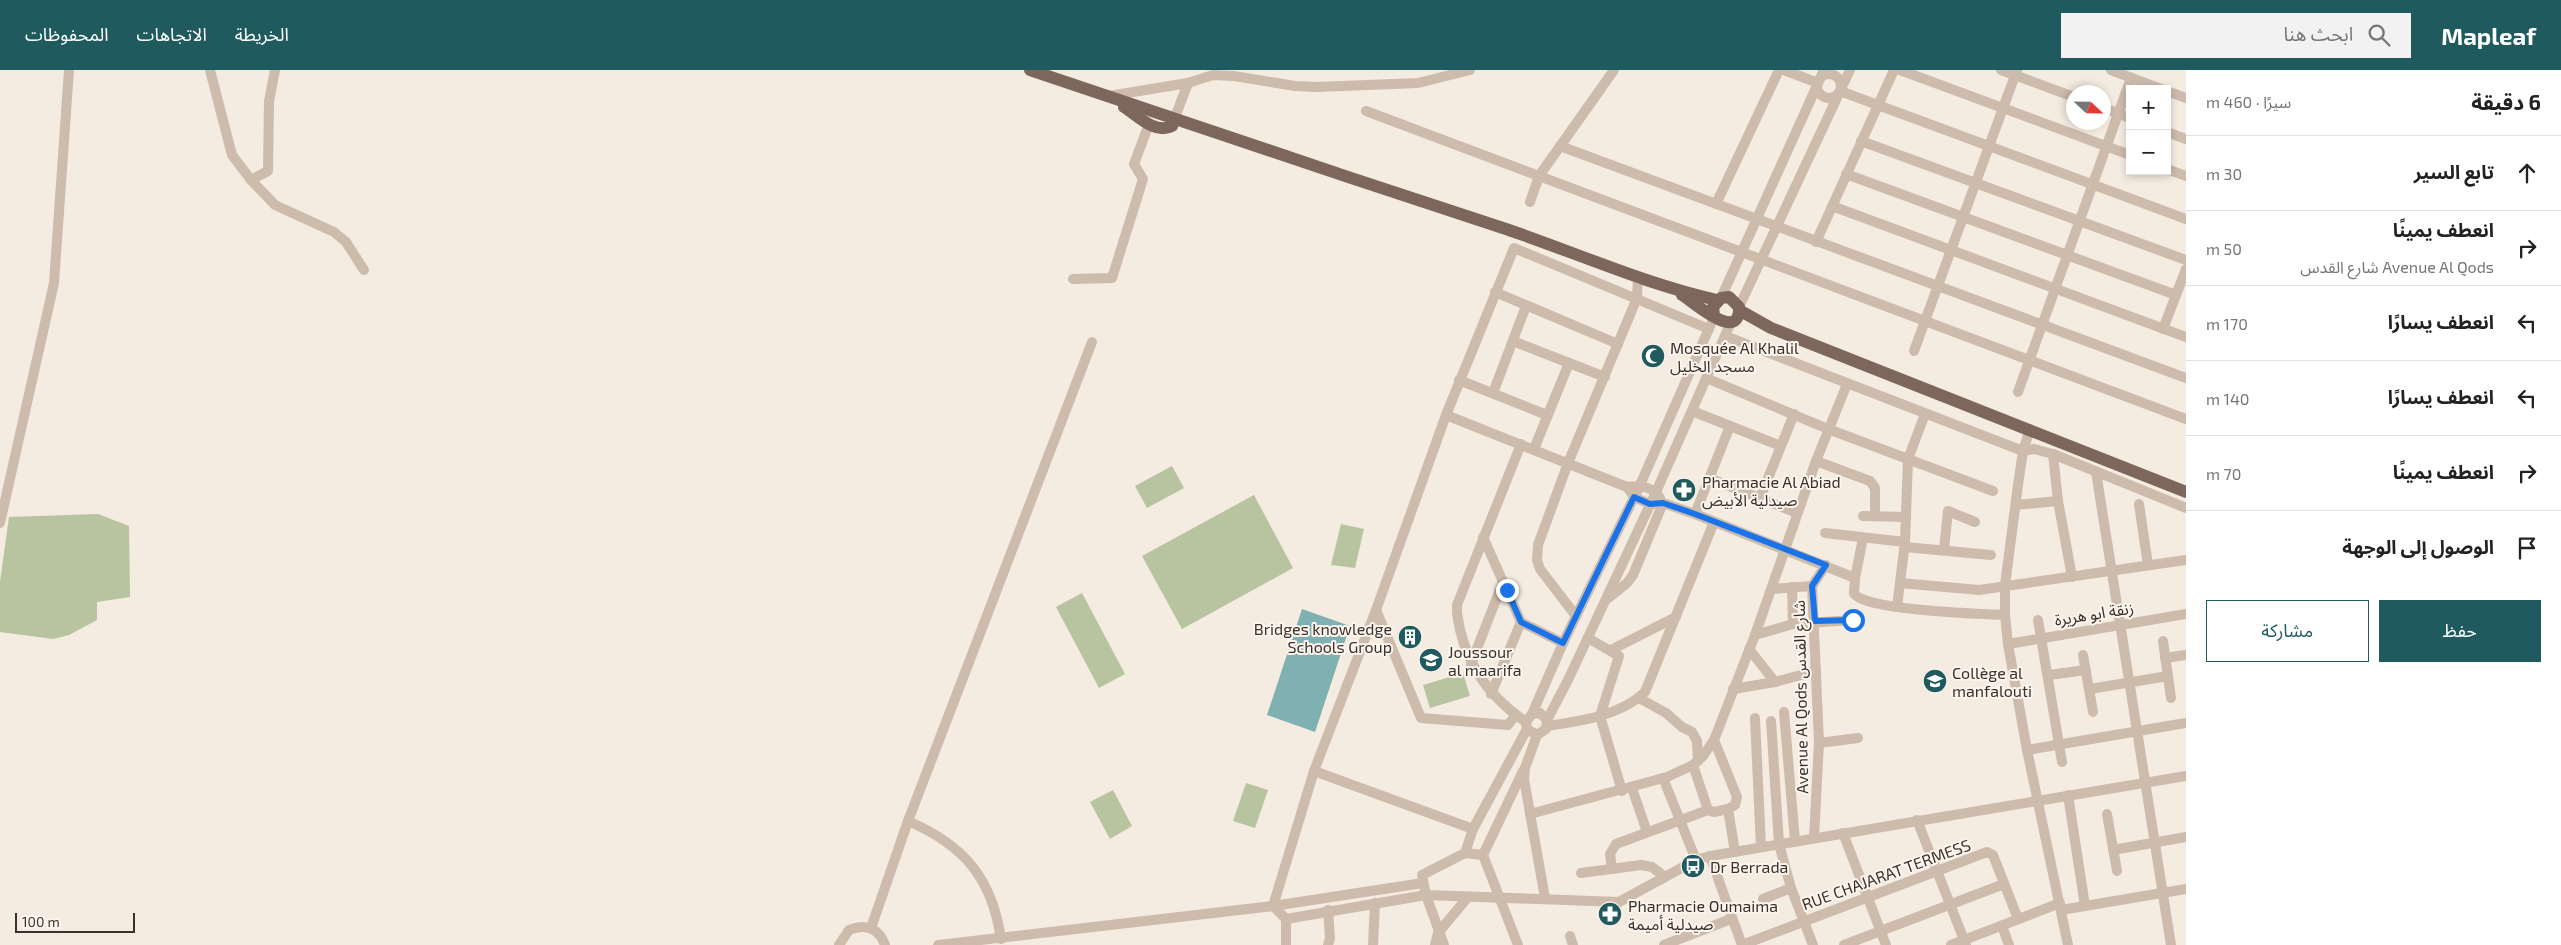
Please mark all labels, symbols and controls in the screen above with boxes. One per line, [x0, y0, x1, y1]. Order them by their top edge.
search box [2061, 13, 2411, 58]
icon: search [2365, 21, 2393, 49]
text: Mapleaf [2441, 21, 2536, 50]
text: ابحث هنا [2283, 22, 2353, 45]
text: المحفوظات [25, 23, 109, 45]
text: الاتجاهات [137, 23, 207, 45]
text: الخريطة [235, 23, 289, 45]
north arrow [2066, 85, 2111, 130]
map controls [2126, 85, 2171, 175]
button: + [2126, 85, 2171, 130]
text: 6 دقيقة [2471, 89, 2541, 114]
text: سيرًا · 460 m [2206, 92, 2291, 111]
button: − [2126, 130, 2171, 175]
icon: ahead [2513, 159, 2541, 187]
text: تابع السير [2414, 160, 2494, 183]
text: 30 m [2206, 164, 2242, 183]
text: انعطف يمينًا [2393, 218, 2494, 241]
icon: right [2513, 234, 2541, 262]
text: 50 m [2206, 239, 2242, 258]
text: Avenue Al Qods شارع القدس [2300, 257, 2494, 276]
icon: left [2513, 309, 2541, 337]
text: انعطف يسارًا [2388, 310, 2494, 333]
text: 170 m [2206, 314, 2248, 333]
place label: Mosquée Al Khalil مسجد الخليل [1670, 338, 1799, 376]
mosque icon: Mosquée Al Khalil مسجد الخليل [1640, 343, 1666, 369]
icon: left [2513, 384, 2541, 412]
text: انعطف يسارًا [2388, 385, 2494, 408]
text: 140 m [2206, 389, 2249, 408]
icon: right [2513, 459, 2541, 487]
text: انعطف يمينًا [2393, 460, 2494, 483]
text: 70 m [2206, 464, 2241, 483]
place label: Pharmacie Al Abiad صيدلية الأبيض [1702, 472, 1841, 510]
pharmacy icon: Pharmacie Al Abiad صيدلية الأبيض [1671, 477, 1697, 503]
icon: arrive [2513, 534, 2541, 562]
text: الوصول إلى الوجهة [2342, 535, 2494, 558]
route end [1496, 579, 1519, 602]
street label: زنقة ابو هريرة [2053, 597, 2135, 630]
street label: Avenue Al Qods شارع القدس [1789, 600, 1815, 794]
button: مشاركة [2206, 600, 2369, 662]
button: حفظ [2379, 600, 2541, 662]
route start [1842, 609, 1865, 632]
place label: Bridges knowledge Schools Group [1254, 619, 1392, 656]
building icon: Bridges knowledge Schools Group [1397, 624, 1423, 650]
place label: Joussour al maarifa [1448, 642, 1522, 679]
school or university icon: Joussour al maarifa [1418, 647, 1444, 673]
place label: Collège al manfalouti [1952, 663, 2032, 700]
school or university icon: Collège al manfalouti [1922, 668, 1948, 694]
street label: RUE CHAJARAT TERMESS [1799, 835, 1973, 913]
bus stop icon: Dr Berrada [1680, 853, 1706, 879]
place label: Dr Berrada [1710, 857, 1788, 876]
place label: Pharmacie Oumaima صيدلية أميمة [1628, 896, 1778, 933]
pharmacy icon: Pharmacie Oumaima صيدلية أميمة [1597, 901, 1623, 927]
scale bar [15, 910, 135, 933]
text: 100 m [22, 913, 60, 930]

